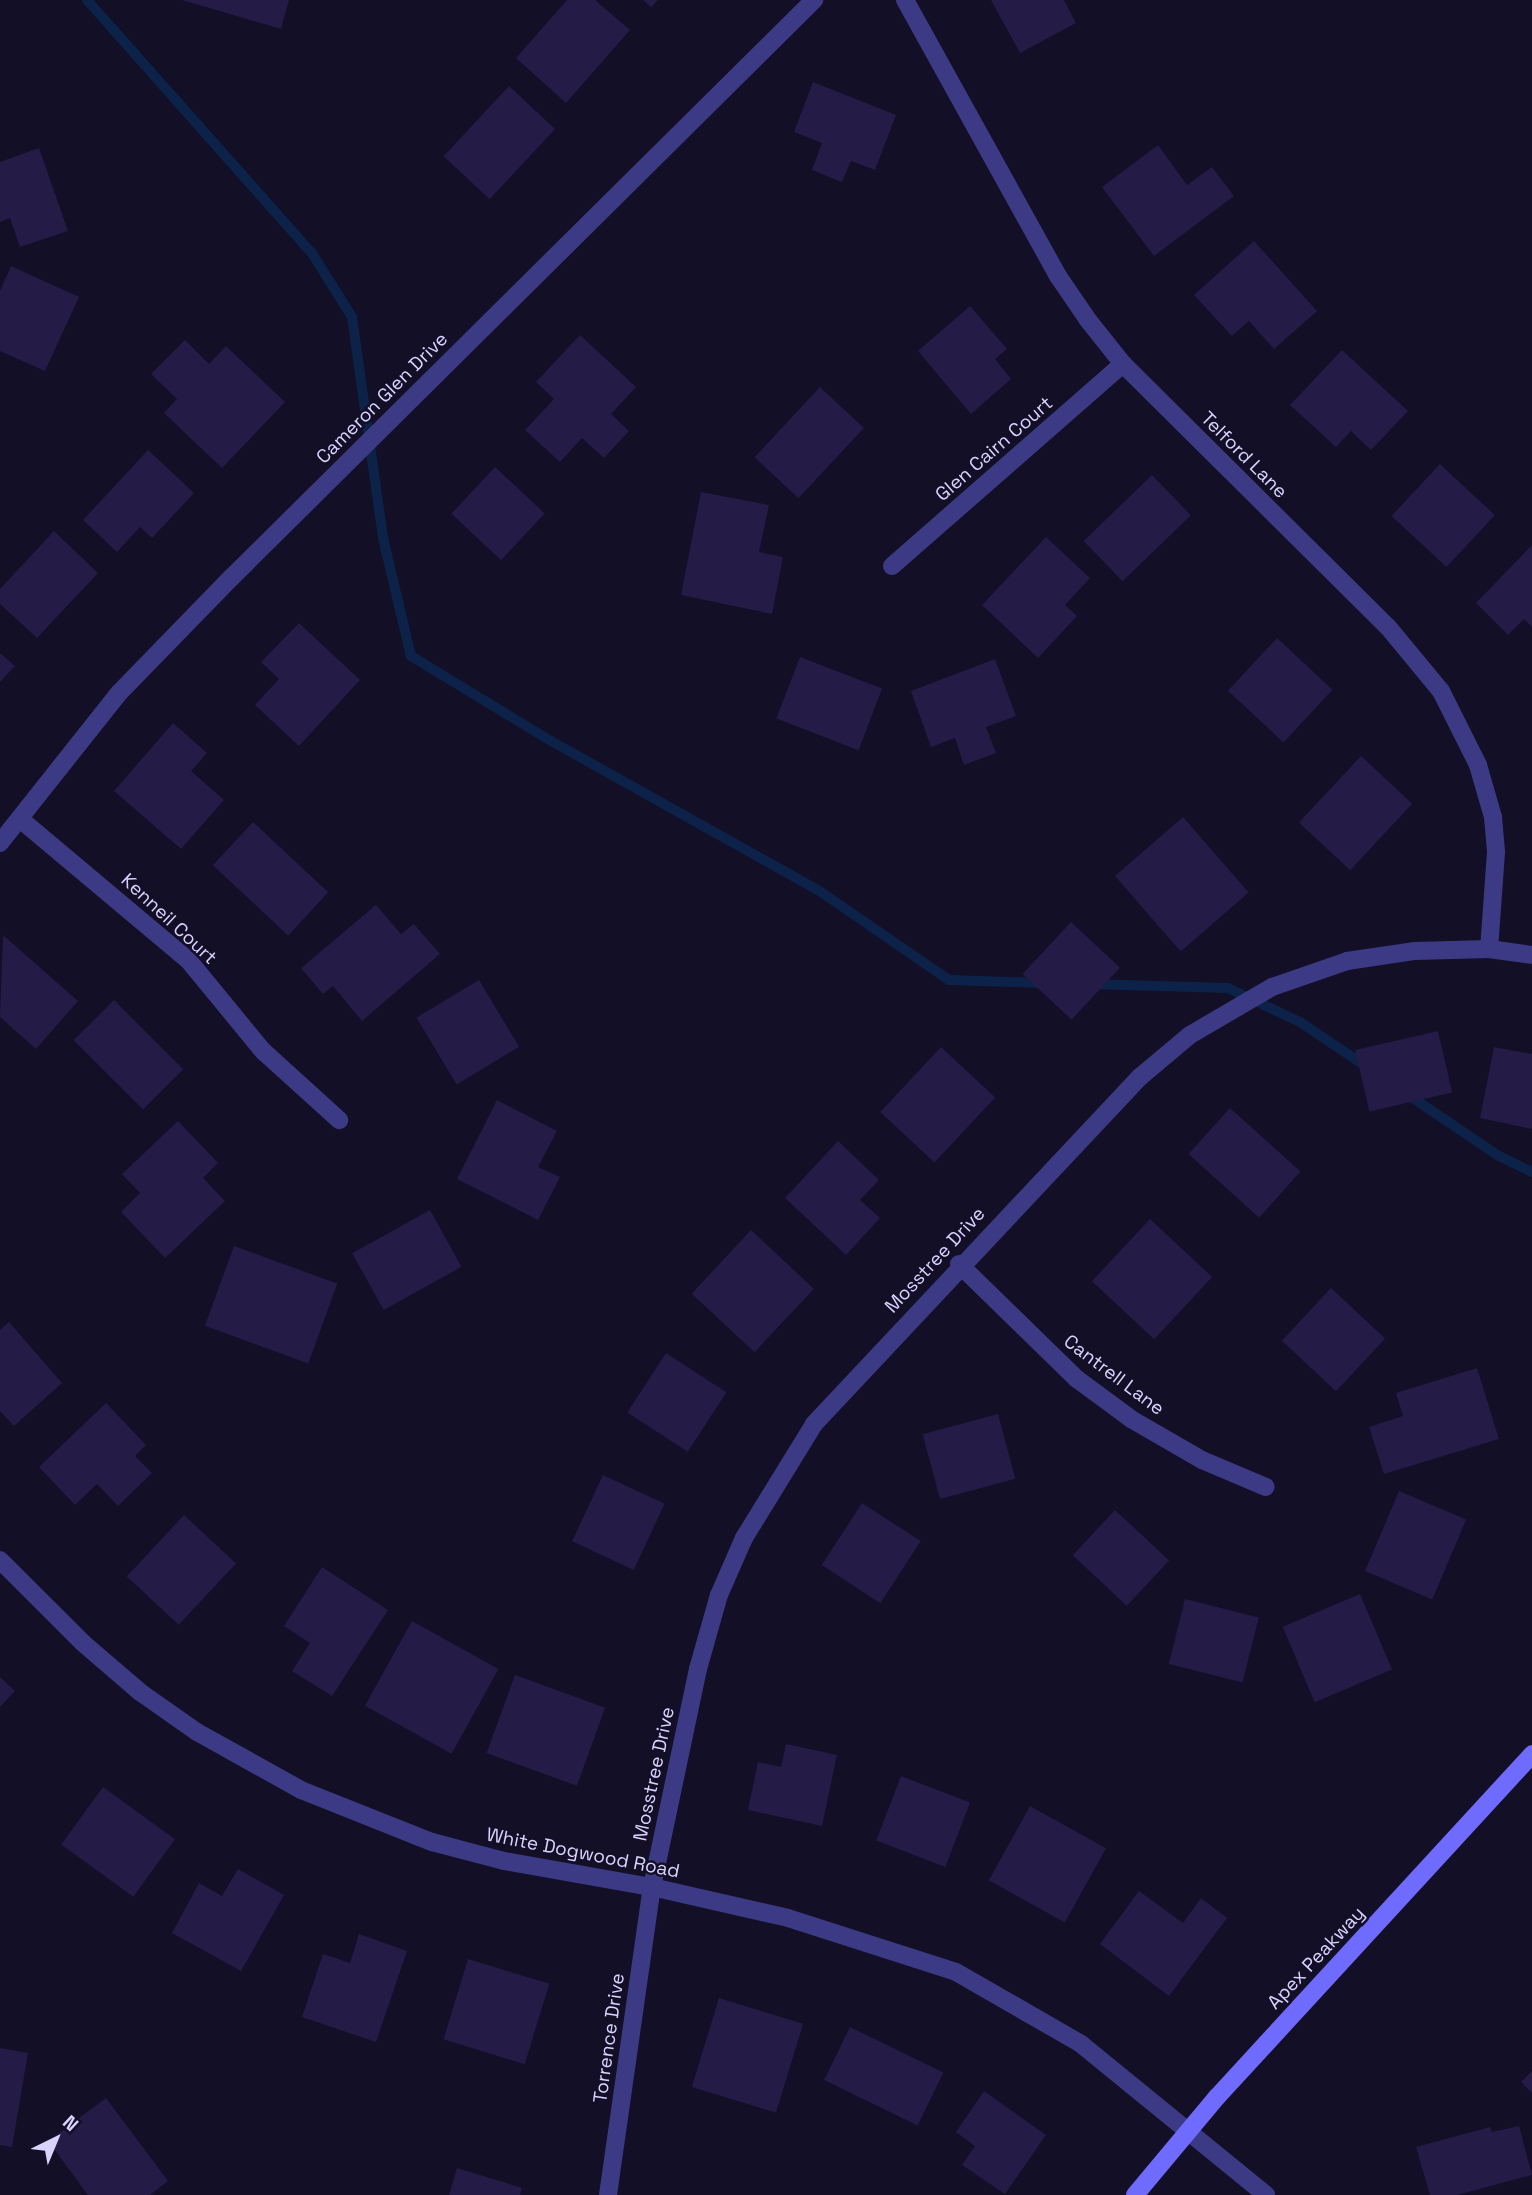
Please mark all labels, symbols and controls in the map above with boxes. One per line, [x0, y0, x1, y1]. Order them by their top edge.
street label: Cameron Glen Drive [312, 328, 452, 468]
street label: Glen Cairn Court [931, 392, 1057, 506]
street label: Telford Lane [1196, 407, 1292, 503]
street label: Kenneil Court [116, 869, 222, 969]
street label: Mosstree Drive [880, 1202, 990, 1318]
street label: Cantrell Lane [1059, 1330, 1169, 1420]
street label: Mosstree Drive [629, 1705, 679, 1843]
street label: White Dogwood Road [484, 1823, 682, 1883]
street label: Apex Peakway [1263, 1902, 1369, 2014]
street label: Torrence Drive [589, 1972, 629, 2104]
north arrow [21, 2104, 91, 2174]
text: N [57, 2110, 84, 2137]

